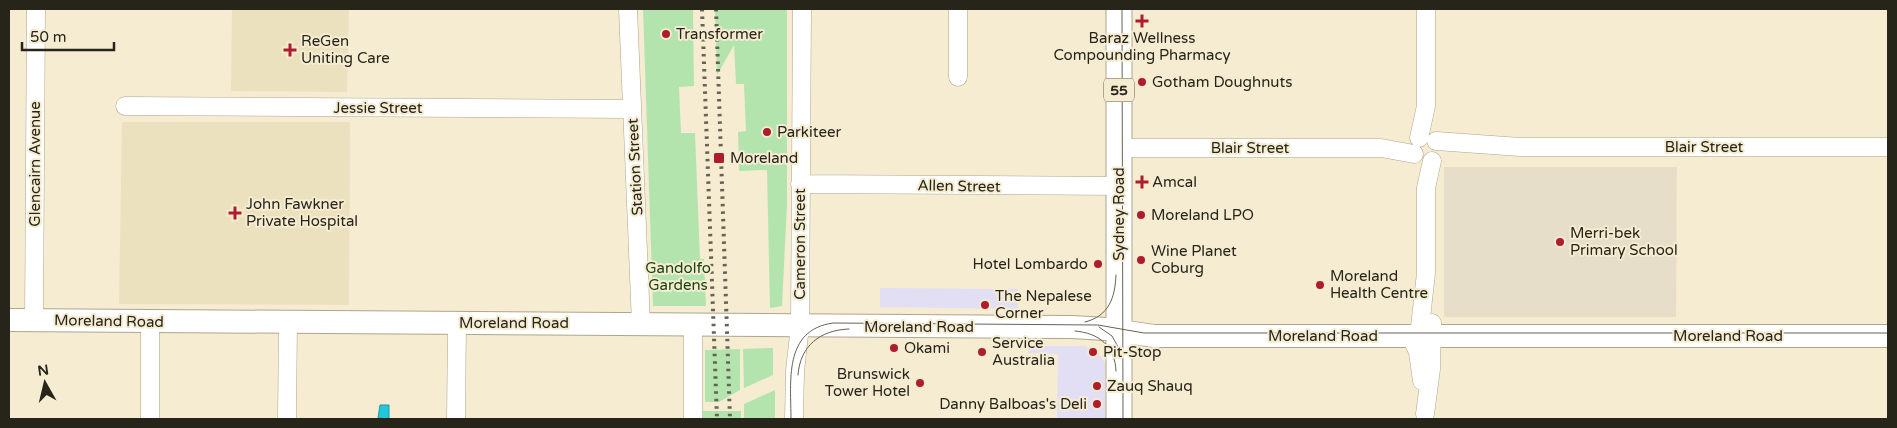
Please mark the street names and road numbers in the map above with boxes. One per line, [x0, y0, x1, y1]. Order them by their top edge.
road number: 55 [1104, 78, 1134, 102]
street label: Jessie Street [334, 99, 423, 117]
street label: Glencairn Avenue [26, 101, 44, 227]
street label: Station Street [623, 118, 647, 216]
street label: Blair Street [1665, 138, 1744, 156]
street label: Blair Street [1211, 139, 1290, 157]
street label: Sydney Road [1110, 167, 1128, 261]
street label: Allen Street [917, 176, 1001, 196]
street label: Cameron Street [791, 188, 809, 300]
street label: Moreland Road [54, 311, 164, 331]
street label: Moreland Road [459, 314, 569, 332]
street label: Moreland Road [864, 318, 974, 336]
street label: Moreland Road [1268, 327, 1378, 345]
street label: Moreland Road [1673, 327, 1783, 345]

